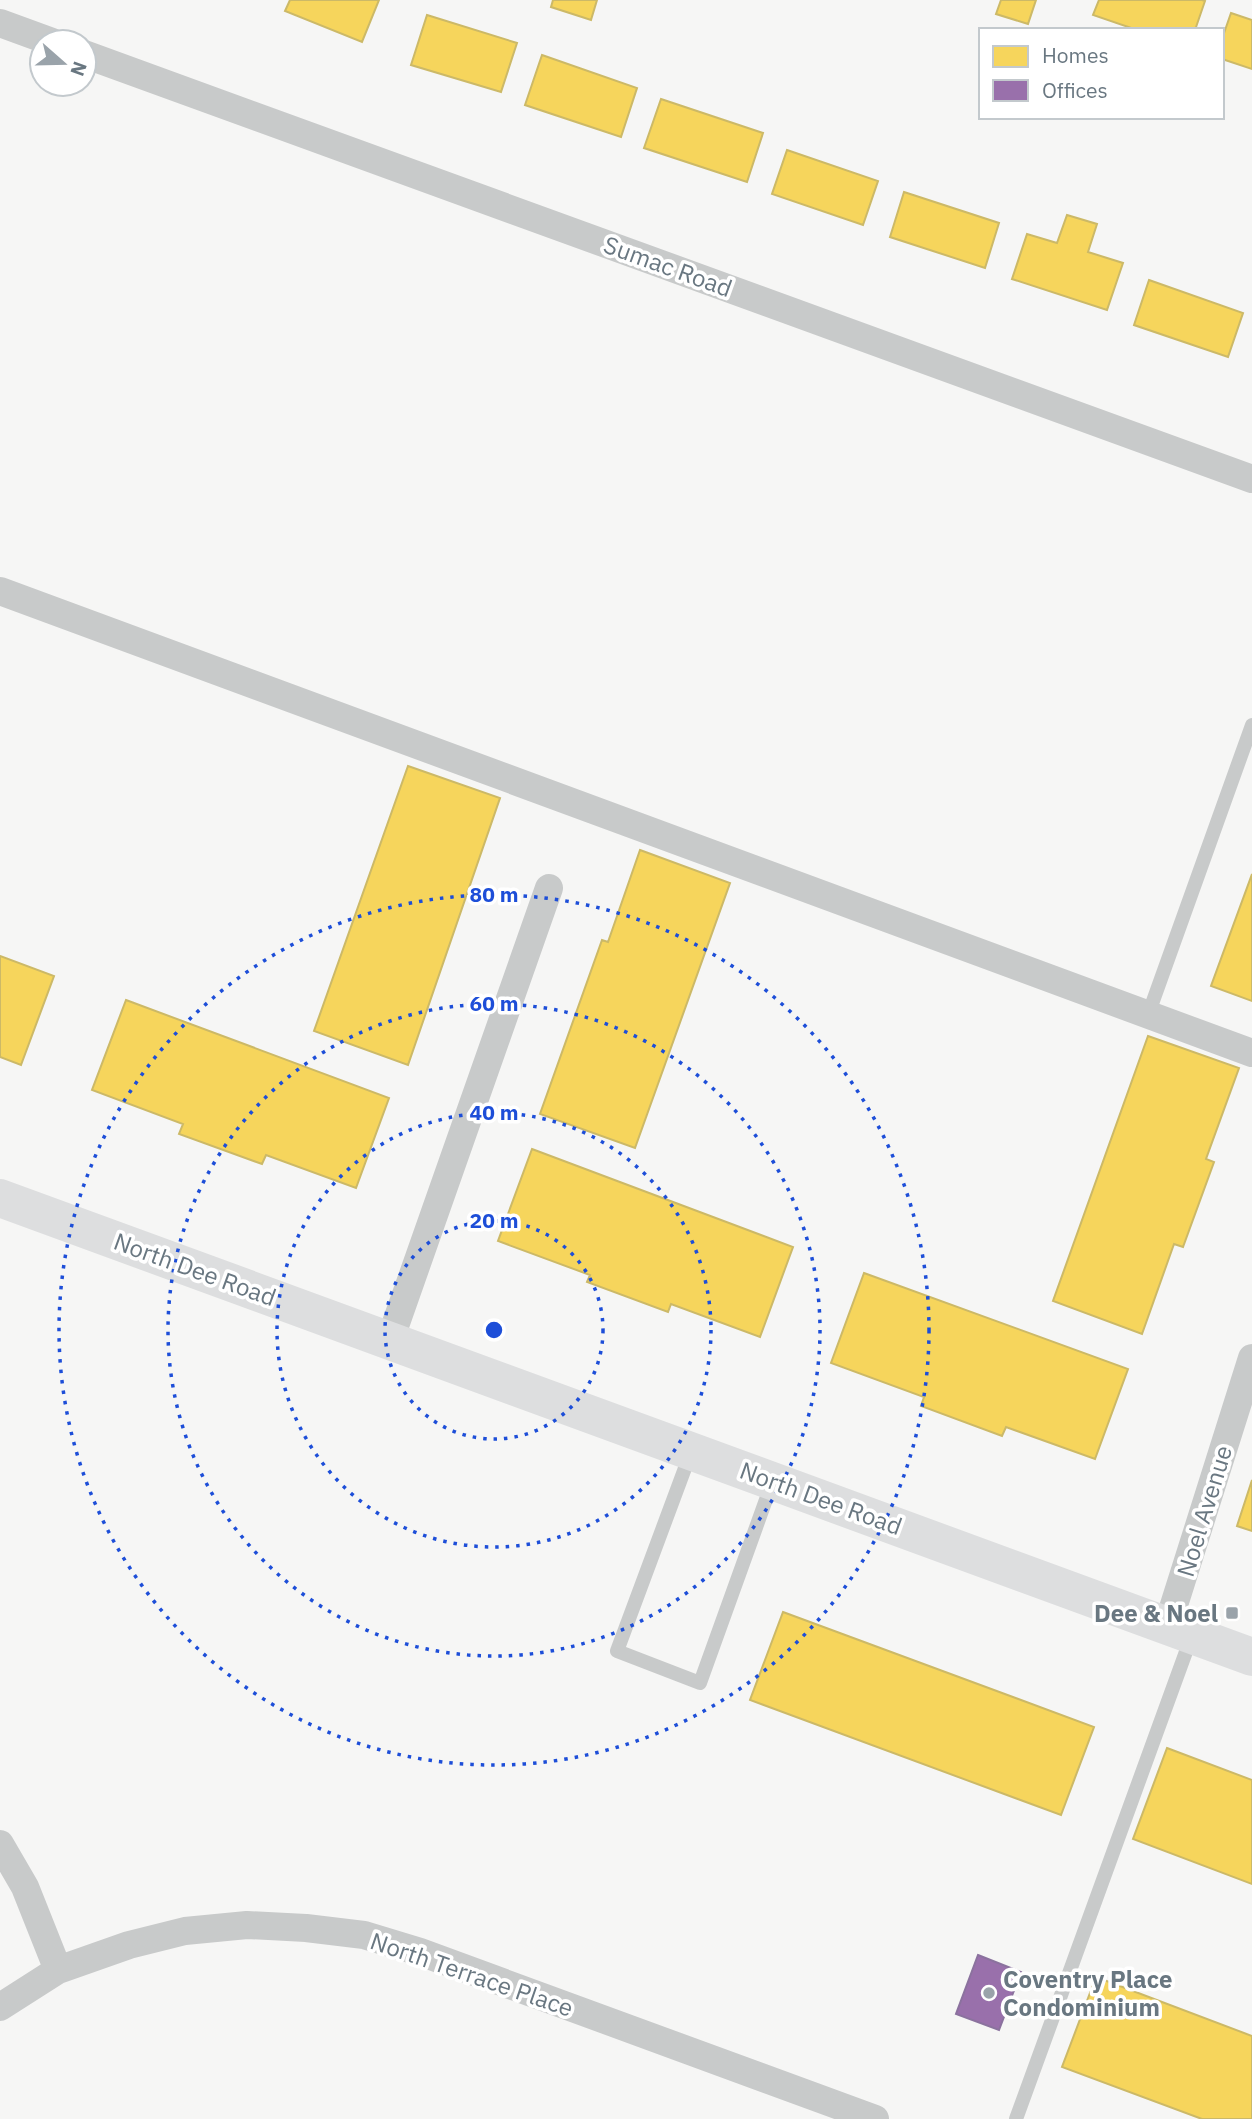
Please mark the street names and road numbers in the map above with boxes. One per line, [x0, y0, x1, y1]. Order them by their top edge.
street label: Sumac Road [599, 228, 737, 304]
street label: North Dee Road [109, 1225, 281, 1313]
street label: Noel Avenue [1169, 1441, 1239, 1581]
street label: North Dee Road [735, 1454, 907, 1542]
street label: North Terrace Place [366, 1924, 578, 2024]

